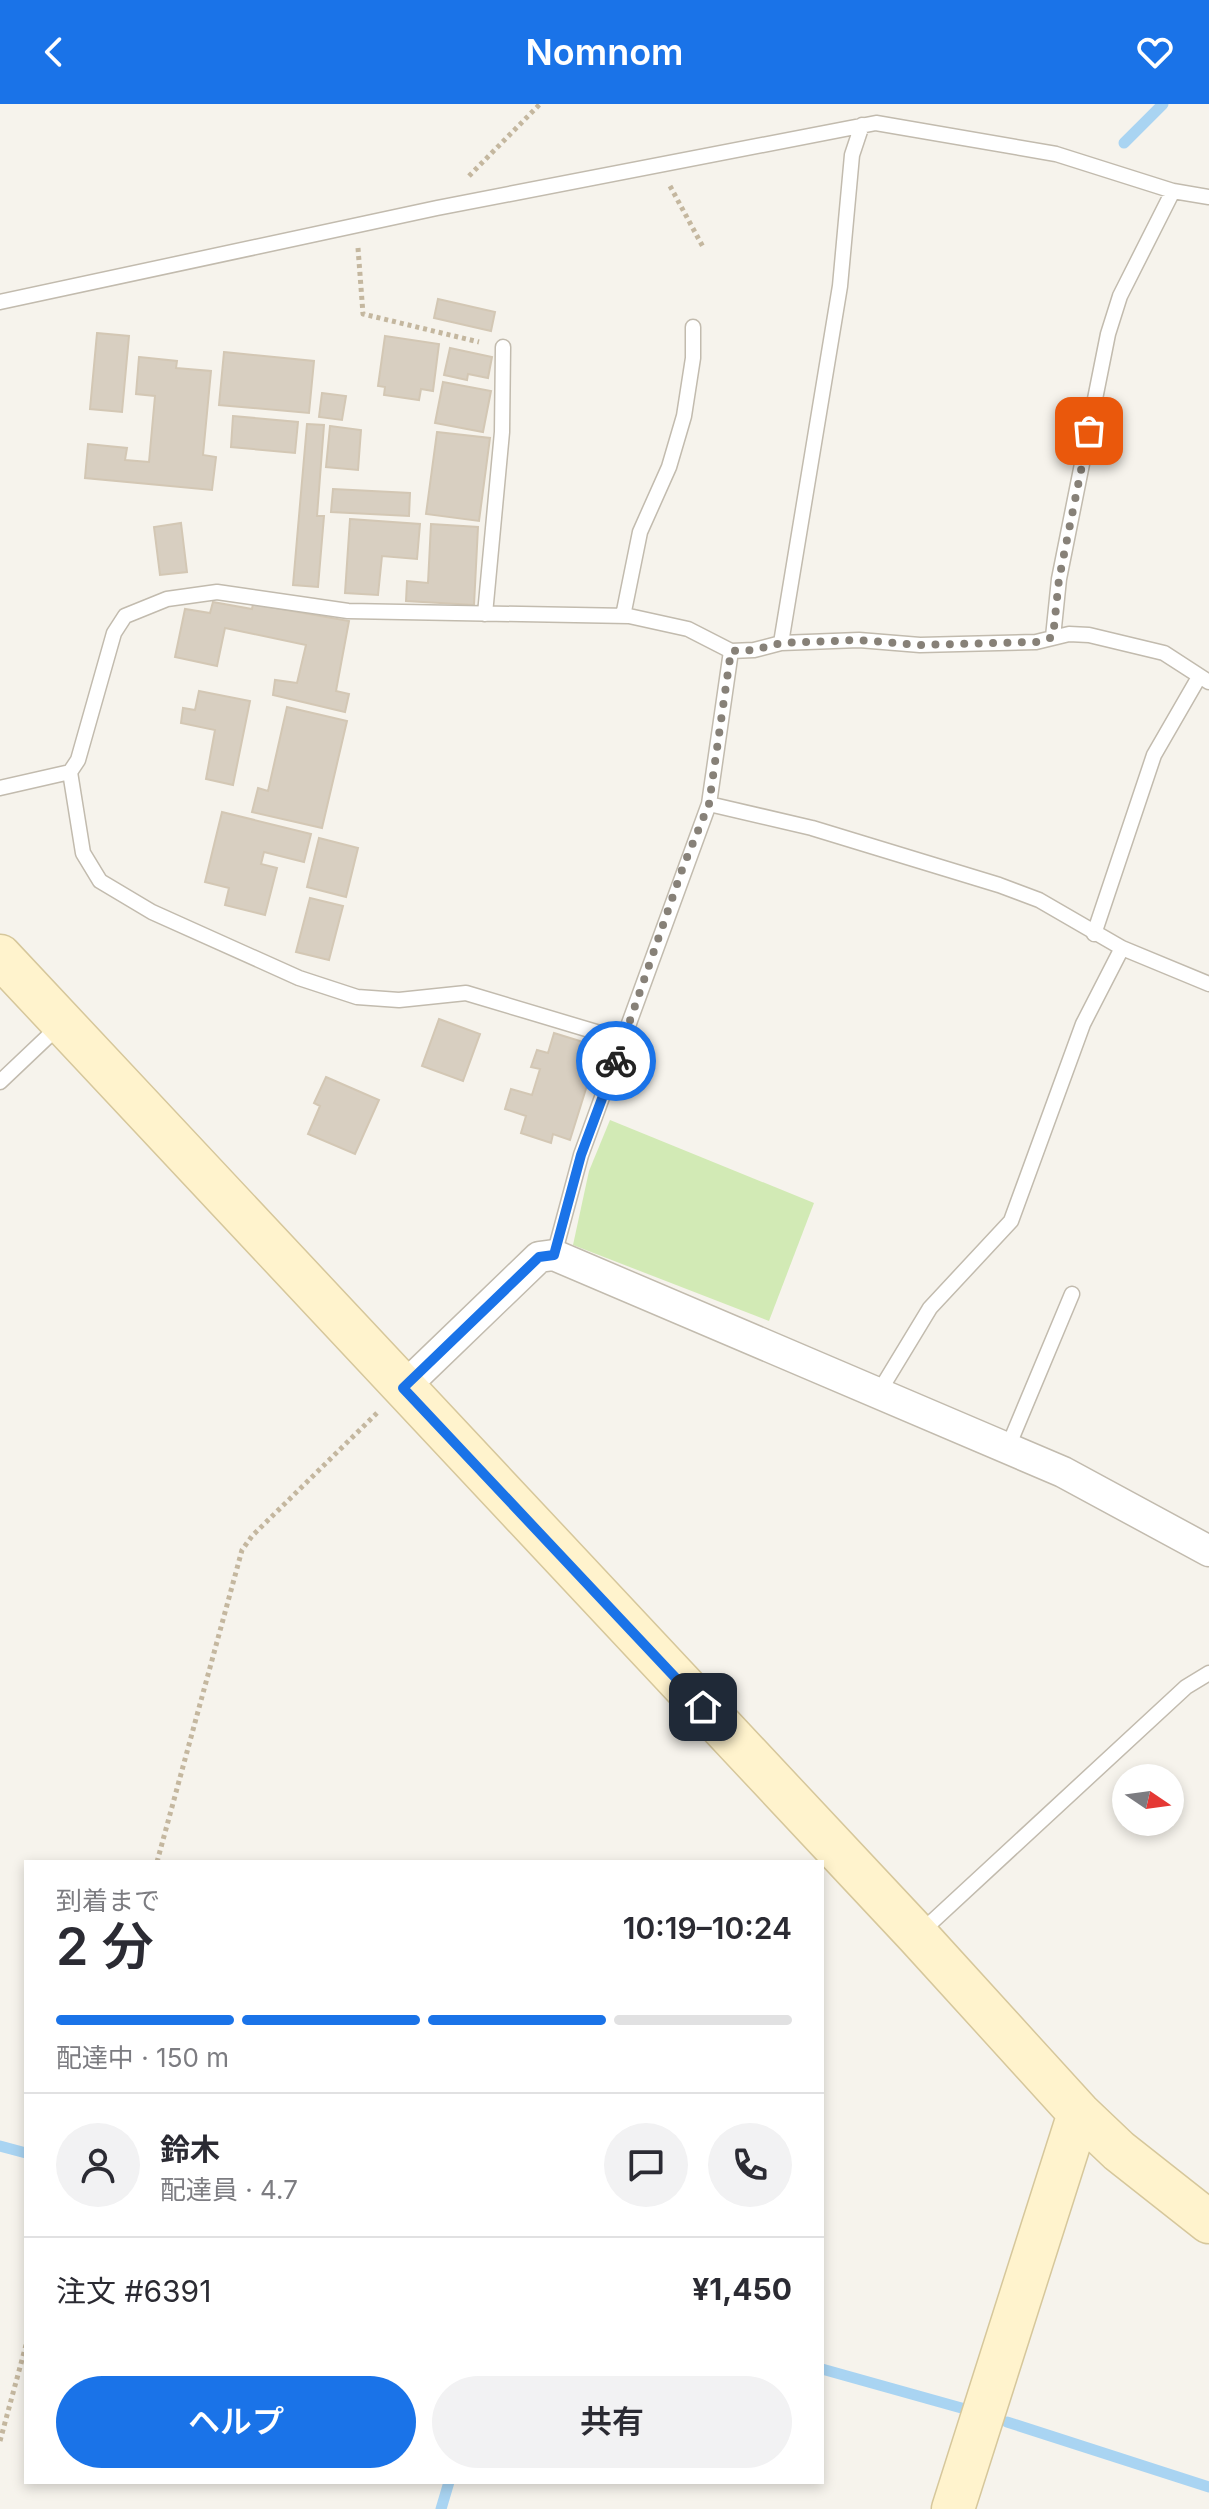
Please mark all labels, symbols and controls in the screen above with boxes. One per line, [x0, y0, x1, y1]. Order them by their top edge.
icon: back [32, 30, 76, 74]
text: Nomnom [525, 30, 684, 74]
icon: heart [1133, 30, 1177, 74]
pin [1055, 397, 1123, 465]
icon: bag [1067, 409, 1111, 453]
courier [576, 1021, 656, 1101]
icon: bike [594, 1039, 638, 1083]
pin [669, 1673, 737, 1741]
icon: home [681, 1685, 725, 1729]
north arrow [1112, 1764, 1184, 1836]
map controls [1112, 1764, 1184, 1836]
text: 到着まで [56, 1885, 160, 1916]
text: 10:19–10:24 [623, 1910, 792, 1946]
text: 2 分 [56, 1915, 154, 1978]
text: 配達中 · 150 m [56, 2042, 229, 2073]
button: person [56, 2123, 140, 2207]
button: chat [604, 2123, 688, 2207]
button: phone [708, 2123, 792, 2207]
text: 鈴木 [160, 2131, 220, 2167]
text: 配達員 · 4.7 [160, 2174, 298, 2205]
text: ¥1,450 [692, 2271, 792, 2307]
text: 注文 #6391 [56, 2273, 211, 2309]
button: ヘルプ [56, 2376, 416, 2468]
button: 共有 [432, 2376, 792, 2468]

